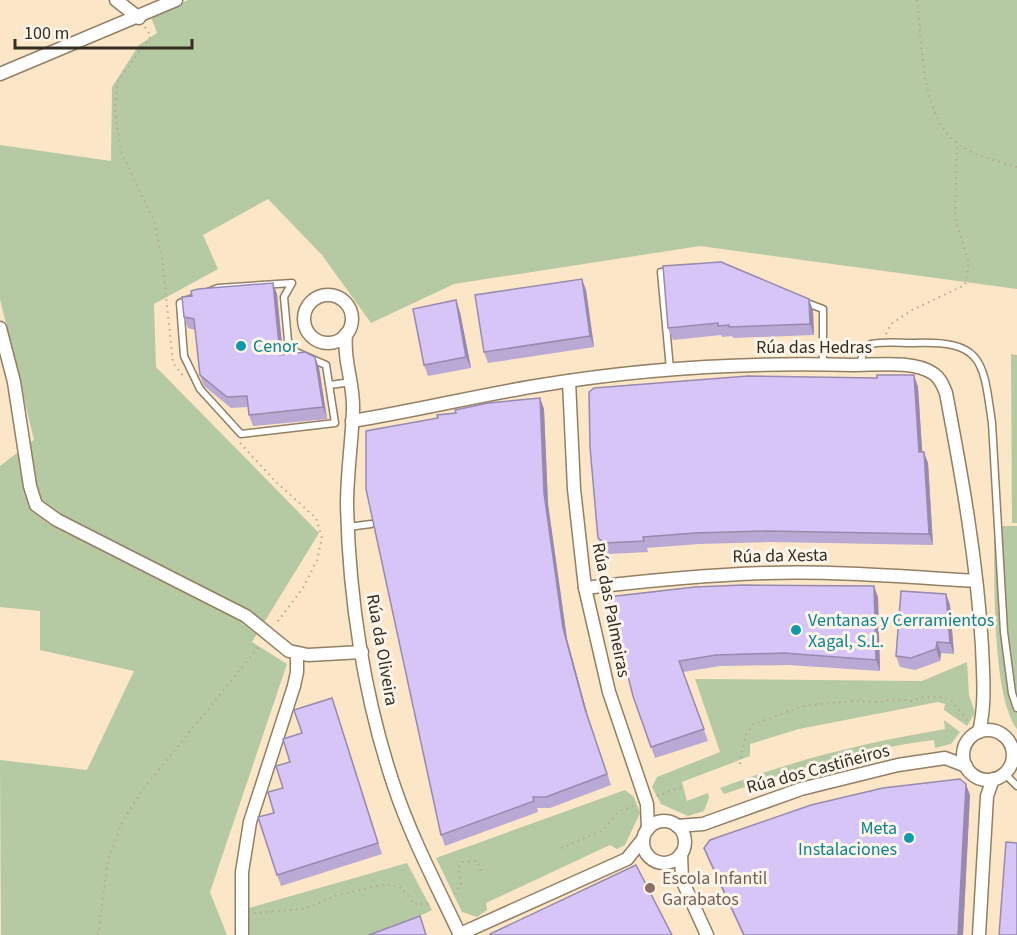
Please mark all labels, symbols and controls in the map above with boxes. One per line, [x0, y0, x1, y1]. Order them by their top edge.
scale bar [15, 12, 192, 50]
text: 100 m [24, 21, 69, 46]
place label: Cenor [253, 334, 299, 359]
street label: Rúa das Hedras [756, 335, 872, 360]
marker: Cenor [234, 339, 248, 353]
street label: Rúa das Palmeiras [586, 541, 636, 679]
street label: Rúa da Xesta [732, 543, 828, 569]
street label: Rúa da Oliveira [360, 592, 404, 708]
place label: Ventanas y Cerramientos Xagal, S.L. [808, 608, 994, 654]
marker: Ventanas y Cerramientos Xagal, S.L. [789, 623, 803, 637]
street label: Rúa dos Castiñeiros [744, 738, 892, 800]
place label: Meta Instalaciones [798, 816, 897, 862]
marker: Meta Instalaciones [902, 831, 916, 845]
place label: Escola Infantil Garabatos [662, 866, 767, 912]
marker: Escola Infantil Garabatos [643, 881, 657, 895]

